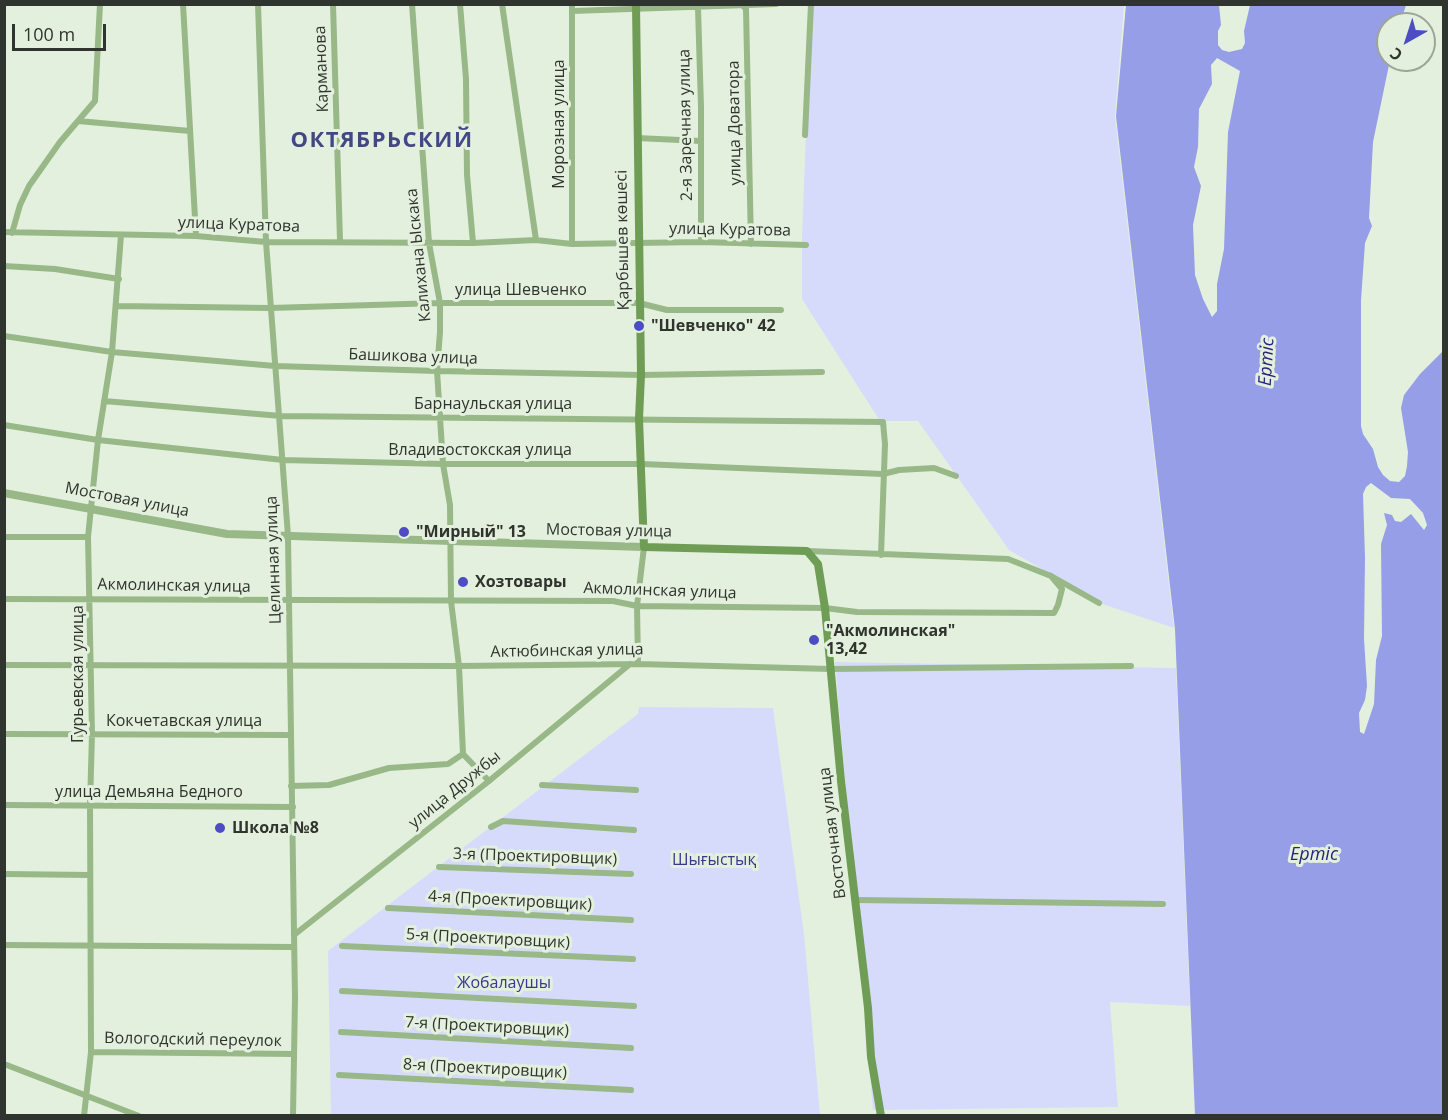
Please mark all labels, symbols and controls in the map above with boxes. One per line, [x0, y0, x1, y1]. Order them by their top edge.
scale bar [15, 12, 110, 50]
north arrow [1376, 12, 1436, 72]
text: 100 m [23, 22, 75, 46]
street label: Карманова [311, 25, 333, 113]
text: С [1385, 43, 1407, 66]
street label: 2-я Заречная улица [675, 49, 697, 201]
street label: Морозная улица [549, 59, 569, 189]
street label: улица Доватора [724, 60, 746, 186]
district label: ОКТЯБРЬСКИЙ [290, 128, 474, 154]
street label: Қарбышев көшесі [612, 170, 634, 310]
street label: Калихана Ыскака [402, 187, 436, 323]
street label: улица Куратова [178, 213, 300, 237]
street label: улица Куратова [669, 219, 791, 241]
street label: улица Шевченко [455, 280, 587, 300]
place label: "Шевченко" 42 [651, 316, 776, 336]
marker: "Шевченко" 42 [632, 319, 646, 333]
water label: Ертіс [1255, 337, 1279, 387]
street label: Башикова улица [348, 345, 478, 369]
street label: Барнаульская улица [414, 394, 572, 414]
street label: Владивостокская улица [388, 440, 572, 460]
street label: Мостовая улица [63, 479, 191, 521]
street label: Целинная улица [262, 495, 286, 625]
street label: Мостовая улица [546, 520, 672, 542]
place label: "Мирный" 13 [416, 522, 526, 542]
marker: "Мирный" 13 [397, 525, 411, 539]
place label: Хозтовары [475, 572, 567, 592]
street label: Акмолинская улица [97, 575, 251, 597]
marker: Хозтовары [456, 575, 470, 589]
street label: Акмолинская улица [583, 579, 737, 603]
street label: Гурьевская улица [68, 605, 88, 743]
place label: "Акмолинская" 13,42 [826, 621, 955, 659]
marker: "Акмолинская" 13,42 [807, 633, 821, 647]
street label: Актюбинская улица [490, 640, 644, 662]
street label: Кокчетавская улица [106, 711, 262, 731]
street label: улица Дружбы [405, 747, 505, 833]
street label: Восточная улица [815, 766, 851, 900]
street label: улица Демьяна Бедного [55, 782, 243, 802]
place label: Школа №8 [232, 818, 319, 838]
marker: Школа №8 [213, 821, 227, 835]
water label: Ертіс [1290, 844, 1338, 866]
street label: 3-я (Проектировщик) [453, 845, 617, 869]
park label: Шығыстық [672, 850, 756, 870]
street label: 4-я (Проектировщик) [428, 887, 592, 915]
street label: 5-я (Проектировщик) [406, 925, 570, 953]
park label: Жобалаушы [457, 973, 551, 993]
street label: 7-я (Проектировщик) [405, 1013, 569, 1041]
street label: Вологодский переулок [104, 1029, 282, 1051]
street label: 8-я (Проектировщик) [403, 1055, 567, 1083]

